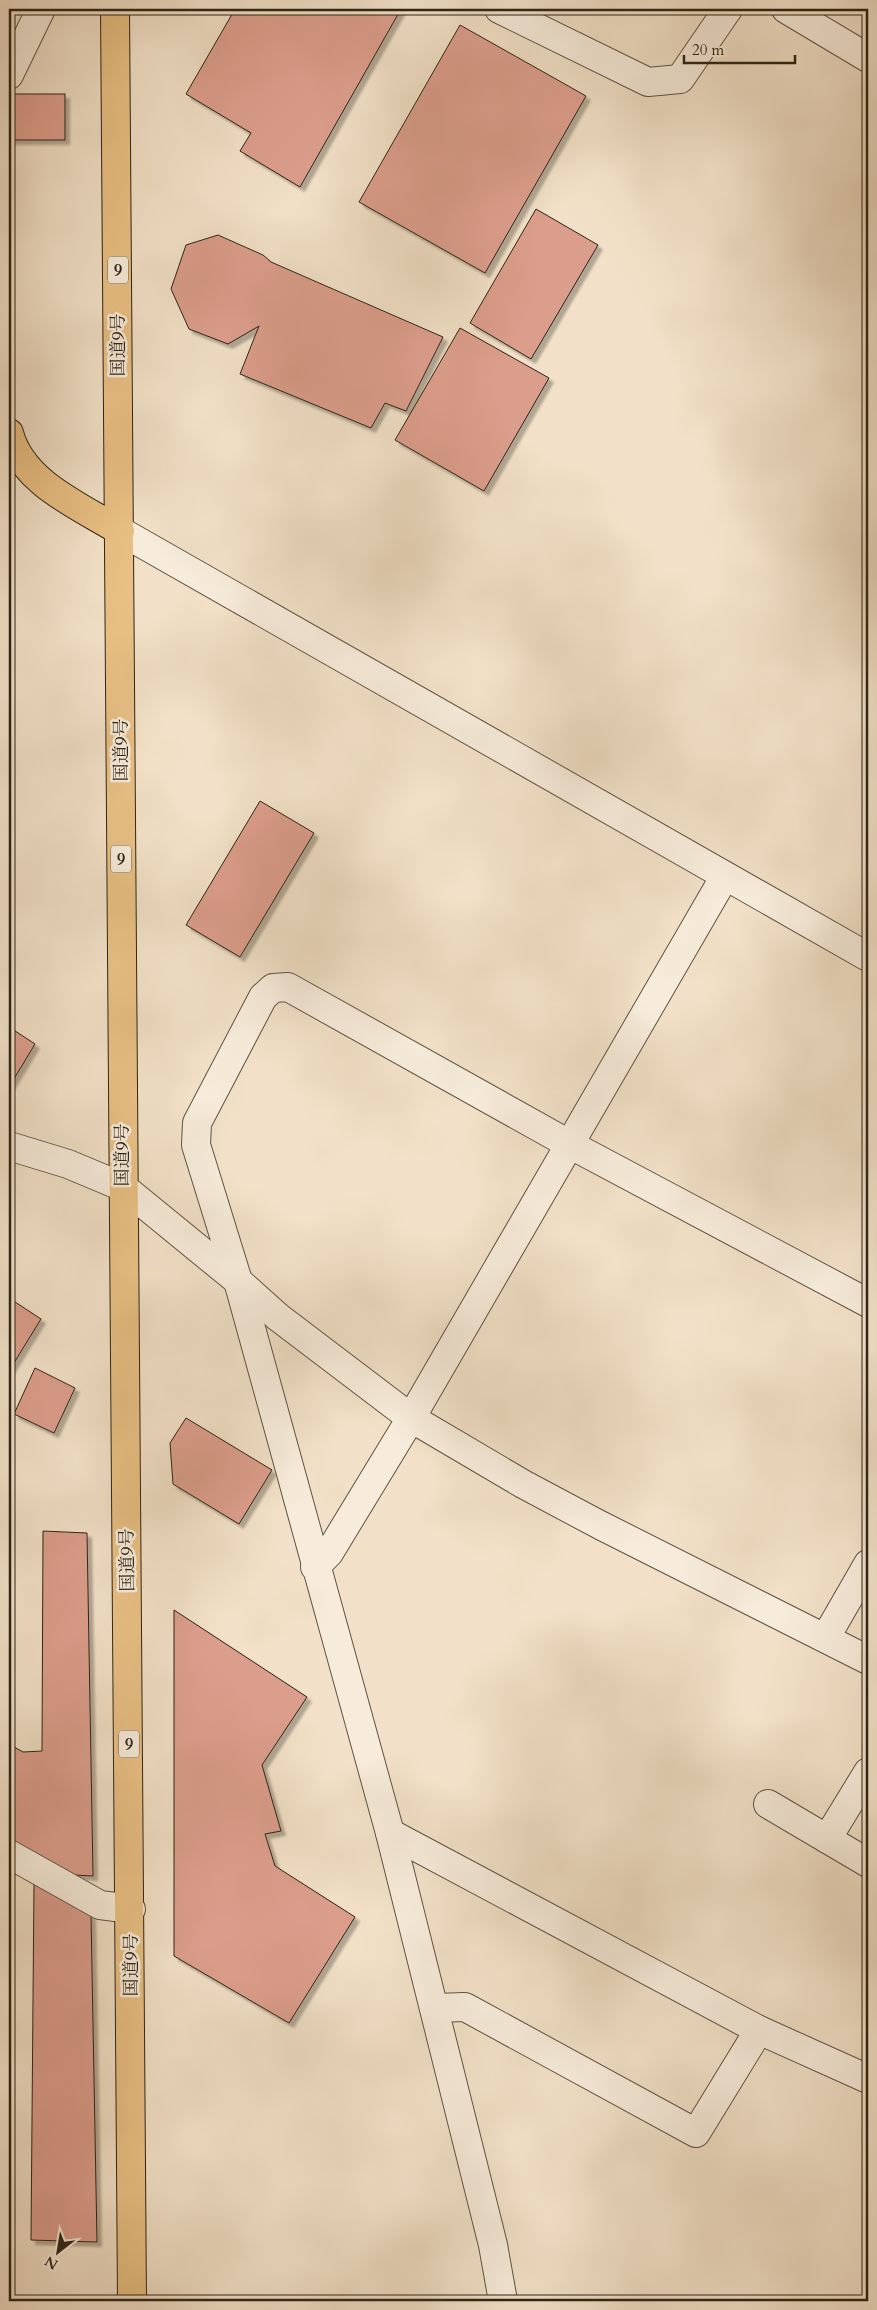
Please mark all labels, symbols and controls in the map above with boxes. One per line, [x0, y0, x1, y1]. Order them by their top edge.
scale bar [684, 32, 796, 64]
text: 20 m [692, 40, 724, 60]
road number: 9 [108, 256, 128, 284]
street label: 国道9号 [106, 313, 131, 377]
street label: 国道9号 [109, 718, 134, 782]
road number: 9 [111, 846, 131, 872]
street label: 国道9号 [110, 1123, 135, 1187]
street label: 国道9号 [114, 1528, 141, 1592]
road number: 9 [119, 1730, 139, 1758]
street label: 国道9号 [119, 1933, 144, 1997]
north arrow [32, 2228, 82, 2278]
text: N [41, 2251, 62, 2274]

